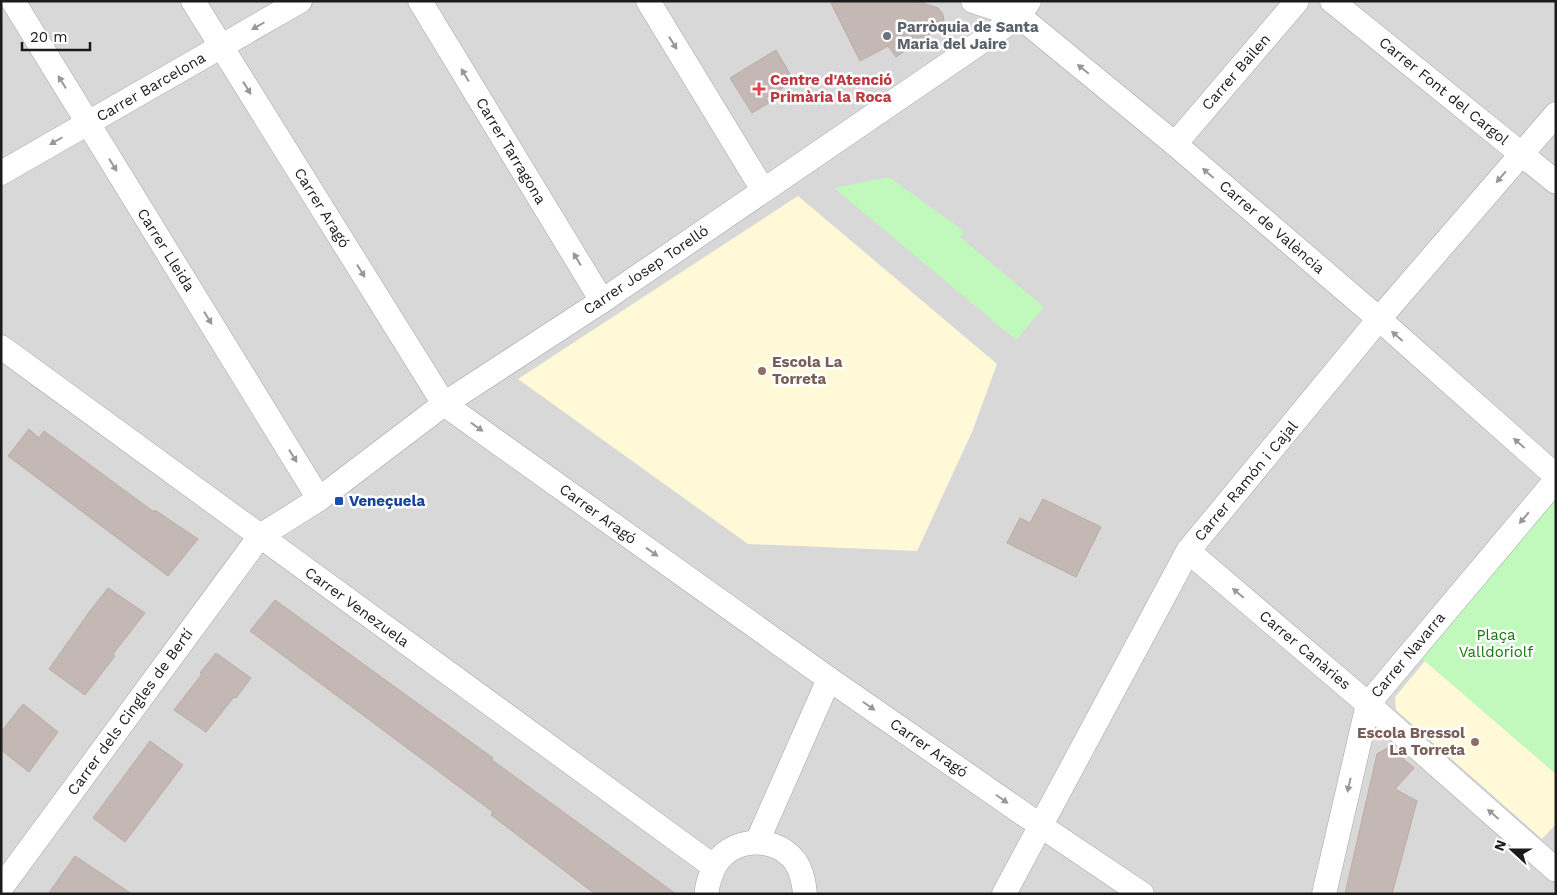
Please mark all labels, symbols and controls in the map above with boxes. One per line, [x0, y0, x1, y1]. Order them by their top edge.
place label: Parròquia de Santa Maria del Jaire [897, 18, 1039, 53]
scale bar [22, 20, 90, 52]
one-way arrow [251, 21, 264, 30]
text: 20 m [30, 28, 68, 46]
marker: Parròquia de Santa Maria del Jaire [881, 30, 893, 42]
street label: Carrer Bailen [1198, 30, 1274, 114]
street label: Carrer Font del Cargol [1376, 33, 1513, 149]
one-way arrow [668, 36, 678, 49]
street label: Carrer Barcelona [93, 48, 209, 126]
one-way arrow [1077, 63, 1090, 74]
one-way arrow [460, 69, 470, 82]
place label: Centre d'Atenció Primària la Roca [770, 71, 892, 106]
one-way arrow [58, 75, 67, 88]
one-way arrow [243, 82, 252, 95]
marker: Centre d'Atenció Primària la Roca [752, 82, 766, 96]
street label: Carrer Tarragona [472, 94, 550, 208]
one-way arrow [49, 137, 63, 146]
one-way arrow [109, 158, 118, 171]
street label: Carrer Aragó [290, 165, 354, 251]
one-way arrow [1202, 167, 1215, 178]
one-way arrow [1495, 171, 1507, 183]
street label: Carrer de València [1216, 176, 1329, 278]
street label: Carrer Lleida [133, 205, 199, 295]
street label: Carrer Josep Torelló [580, 221, 712, 319]
one-way arrow [572, 252, 581, 265]
one-way arrow [357, 264, 366, 277]
one-way arrow [203, 311, 212, 324]
one-way arrow [1392, 330, 1404, 342]
place label: Escola La Torreta [772, 353, 843, 388]
marker: Escola La Torreta [756, 365, 768, 377]
street label: Carrer Ramón i Cajal [1190, 417, 1302, 545]
one-way arrow [471, 422, 484, 432]
one-way arrow [1513, 438, 1526, 449]
one-way arrow [288, 450, 297, 463]
street label: Carrer Aragó [556, 480, 640, 548]
place label: Veneçuela [349, 492, 426, 510]
marker: Veneçuela [333, 495, 345, 507]
one-way arrow [1519, 511, 1530, 524]
one-way arrow [645, 547, 659, 557]
street label: Carrer Venezuela [301, 563, 413, 651]
one-way arrow [1232, 588, 1245, 599]
street label: Carrer Canàries [1256, 607, 1354, 693]
street label: Carrer Navarra [1367, 608, 1449, 701]
street label: Carrer dels Cingles de Bertí [64, 625, 196, 799]
park label: Plaça Valldoriolf [1459, 626, 1533, 661]
one-way arrow [862, 701, 876, 711]
street label: Carrer Aragó [887, 715, 971, 781]
place label: Escola Bressol La Torreta [1357, 724, 1465, 759]
marker: Escola Bressol La Torreta [1469, 736, 1481, 748]
one-way arrow [1345, 778, 1353, 793]
one-way arrow [996, 794, 1009, 804]
one-way arrow [1487, 809, 1499, 820]
north arrow [1487, 825, 1537, 875]
text: N [1491, 838, 1509, 853]

